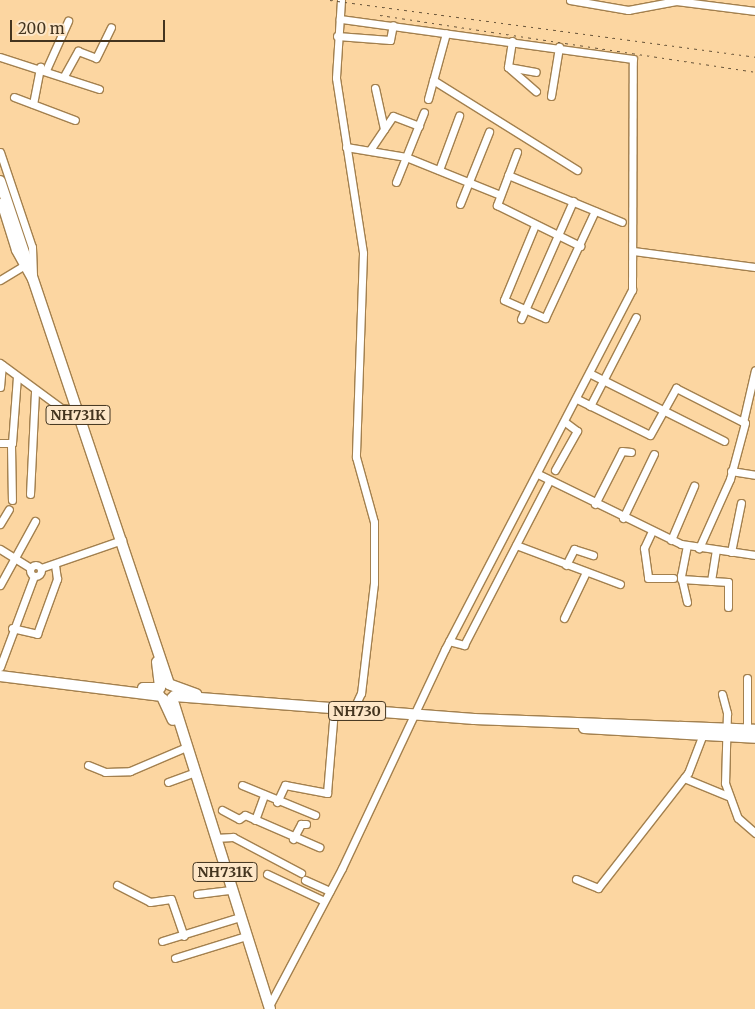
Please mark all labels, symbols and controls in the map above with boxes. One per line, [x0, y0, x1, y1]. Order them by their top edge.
scale bar [12, 10, 168, 42]
text: 200 m [18, 19, 65, 38]
road number: NH731K [46, 404, 110, 426]
road number: NH730 [327, 699, 387, 722]
road number: NH731K [192, 860, 258, 884]

